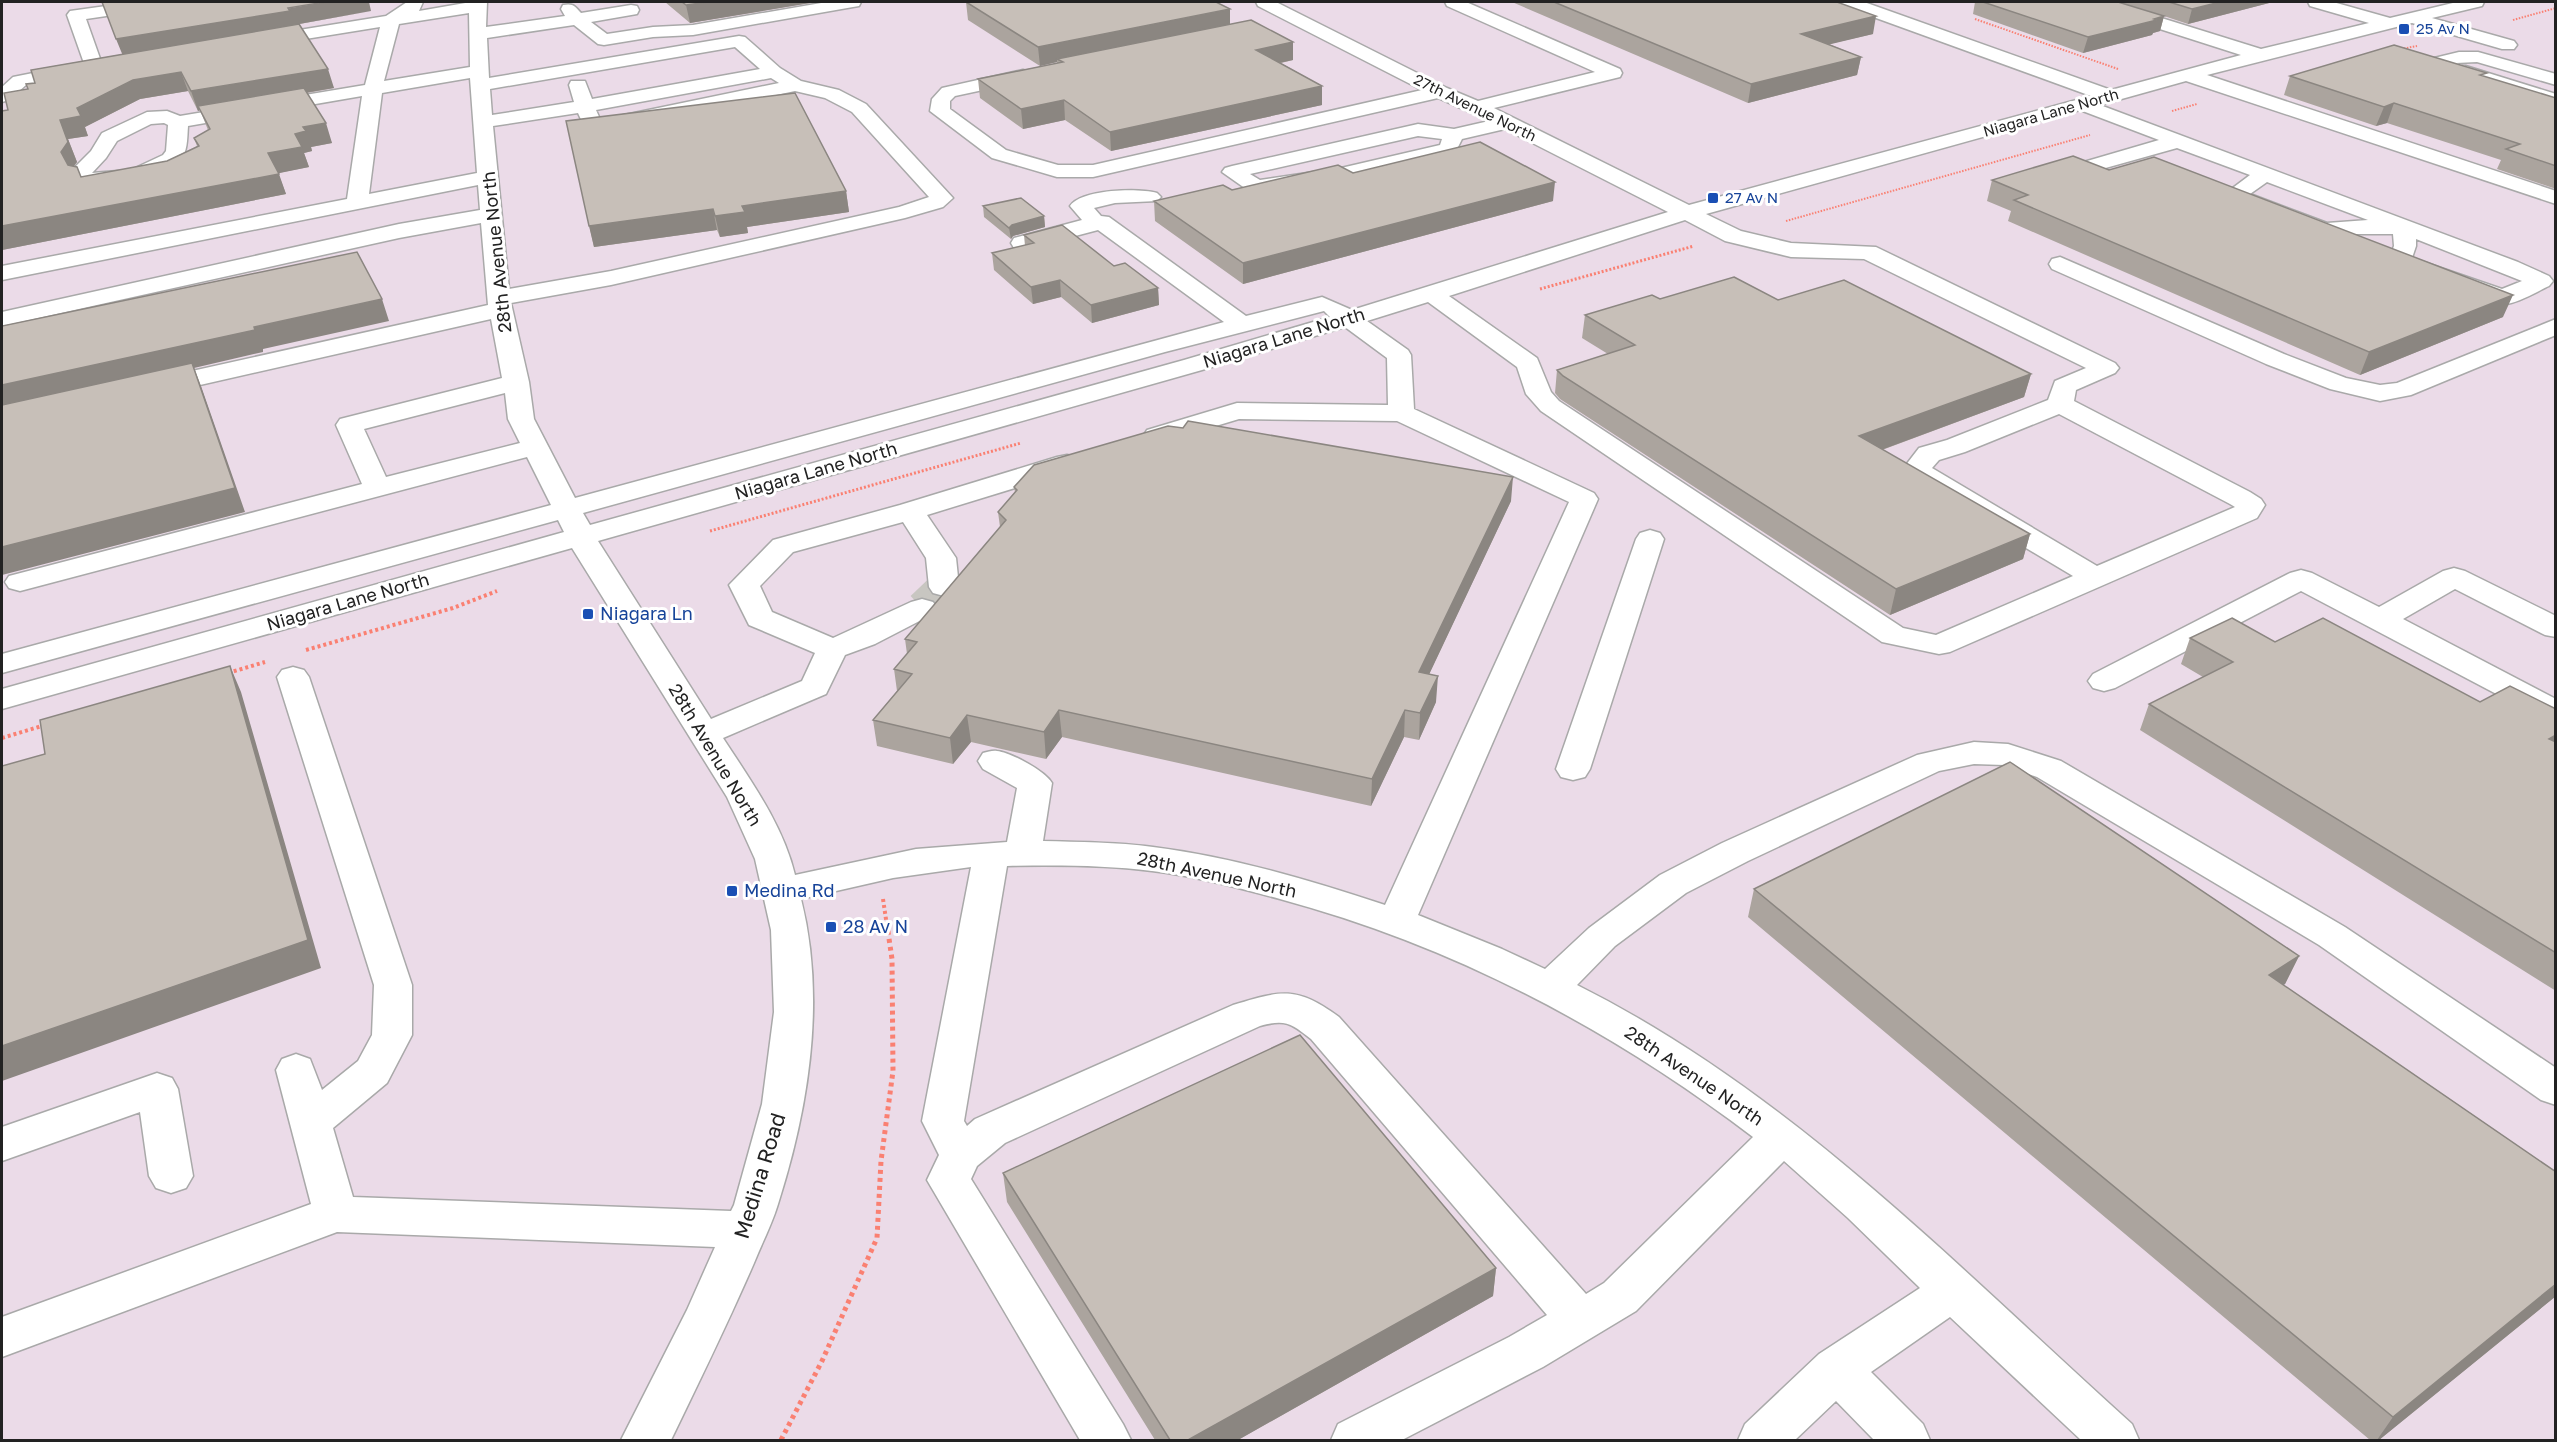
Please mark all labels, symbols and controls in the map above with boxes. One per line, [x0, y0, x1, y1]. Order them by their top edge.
place label: 25 Av N [2416, 19, 2470, 37]
marker: 25 Av N [2397, 22, 2411, 36]
street label: 27th Avenue North [1411, 70, 1540, 145]
street label: Niagara Lane North [1981, 84, 2121, 140]
street label: 28th Avenue North [477, 170, 515, 334]
place label: 27 Av N [1725, 188, 1778, 206]
marker: 27 Av N [1706, 191, 1720, 205]
street label: Niagara Lane North [1200, 302, 1367, 372]
street label: Niagara Lane North [732, 436, 900, 504]
street label: Niagara Lane North [264, 567, 432, 635]
place label: Niagara Ln [600, 602, 693, 624]
marker: Niagara Ln [581, 607, 595, 621]
street label: 28th Avenue North [665, 679, 767, 830]
street label: 28th Avenue North [1136, 846, 1299, 902]
place label: Medina Rd [744, 879, 835, 901]
marker: Medina Rd [725, 884, 739, 898]
place label: 28 Av N [843, 915, 908, 937]
marker: 28 Av N [824, 920, 838, 934]
street label: 28th Avenue North [1621, 1021, 1768, 1130]
street label: Medina Road [728, 1110, 791, 1242]

